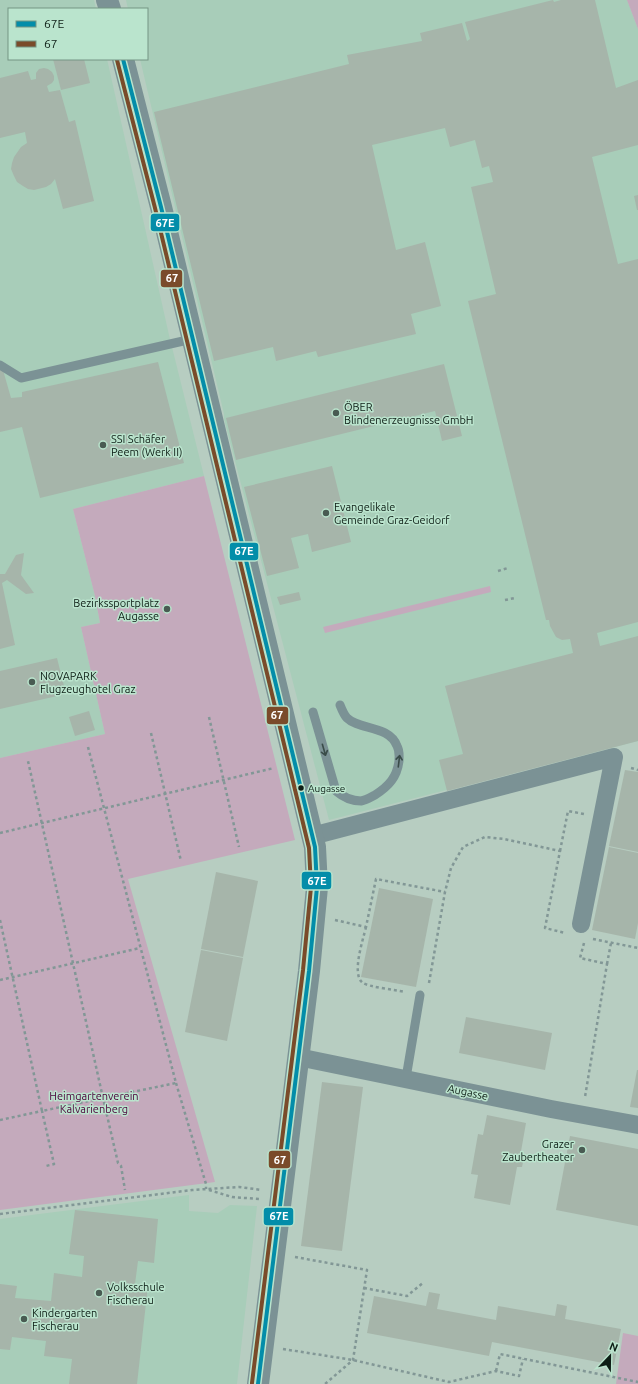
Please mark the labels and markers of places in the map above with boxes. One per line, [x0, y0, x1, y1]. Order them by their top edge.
place label: ÖBER Blindenerzeugnisse GmbH [344, 401, 473, 426]
marker: ÖBER Blindenerzeugnisse GmbH [331, 408, 341, 418]
place label: SSI Schäfer Peem (Werk II) [111, 433, 182, 459]
marker: SSI Schäfer Peem (Werk II) [98, 440, 108, 450]
place label: Evangelikale Gemeinde Graz-Geidorf [334, 501, 450, 526]
marker: Evangelikale Gemeinde Graz-Geidorf [321, 508, 331, 518]
place label: Bezirkssportplatz Augasse [73, 597, 159, 622]
marker: Bezirkssportplatz Augasse [162, 604, 172, 614]
place label: NOVAPARK Flugzeughotel Graz [40, 670, 136, 695]
marker: NOVAPARK Flugzeughotel Graz [27, 677, 37, 687]
marker: Augasse [296, 783, 306, 793]
place label: Augasse [308, 783, 345, 794]
place label: Grazer Zaubertheater [502, 1138, 575, 1163]
marker: Grazer Zaubertheater [577, 1145, 587, 1155]
place label: Volksschule Fischerau [107, 1281, 165, 1306]
marker: Volksschule Fischerau [94, 1288, 104, 1298]
place label: Kindergarten Fischerau [32, 1307, 97, 1332]
marker: Kindergarten Fischerau [19, 1314, 29, 1324]

